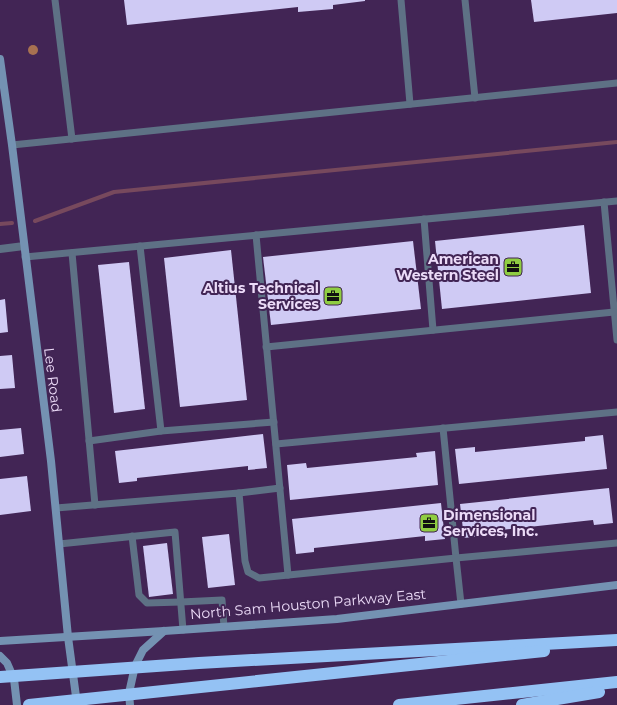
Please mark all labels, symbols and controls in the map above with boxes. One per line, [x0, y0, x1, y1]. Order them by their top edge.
place label: American Western Steel [396, 250, 499, 284]
office icon: American Western Steel [502, 256, 524, 278]
place label: Altius Technical Services [202, 279, 320, 313]
office icon: Altius Technical Services [322, 285, 344, 307]
street label: Lee Road [40, 346, 66, 414]
place label: Dimensional Services, Inc. [443, 506, 539, 540]
office icon: Dimensional Services, Inc. [418, 512, 440, 534]
street label: North Sam Houston Parkway East [189, 585, 427, 623]

